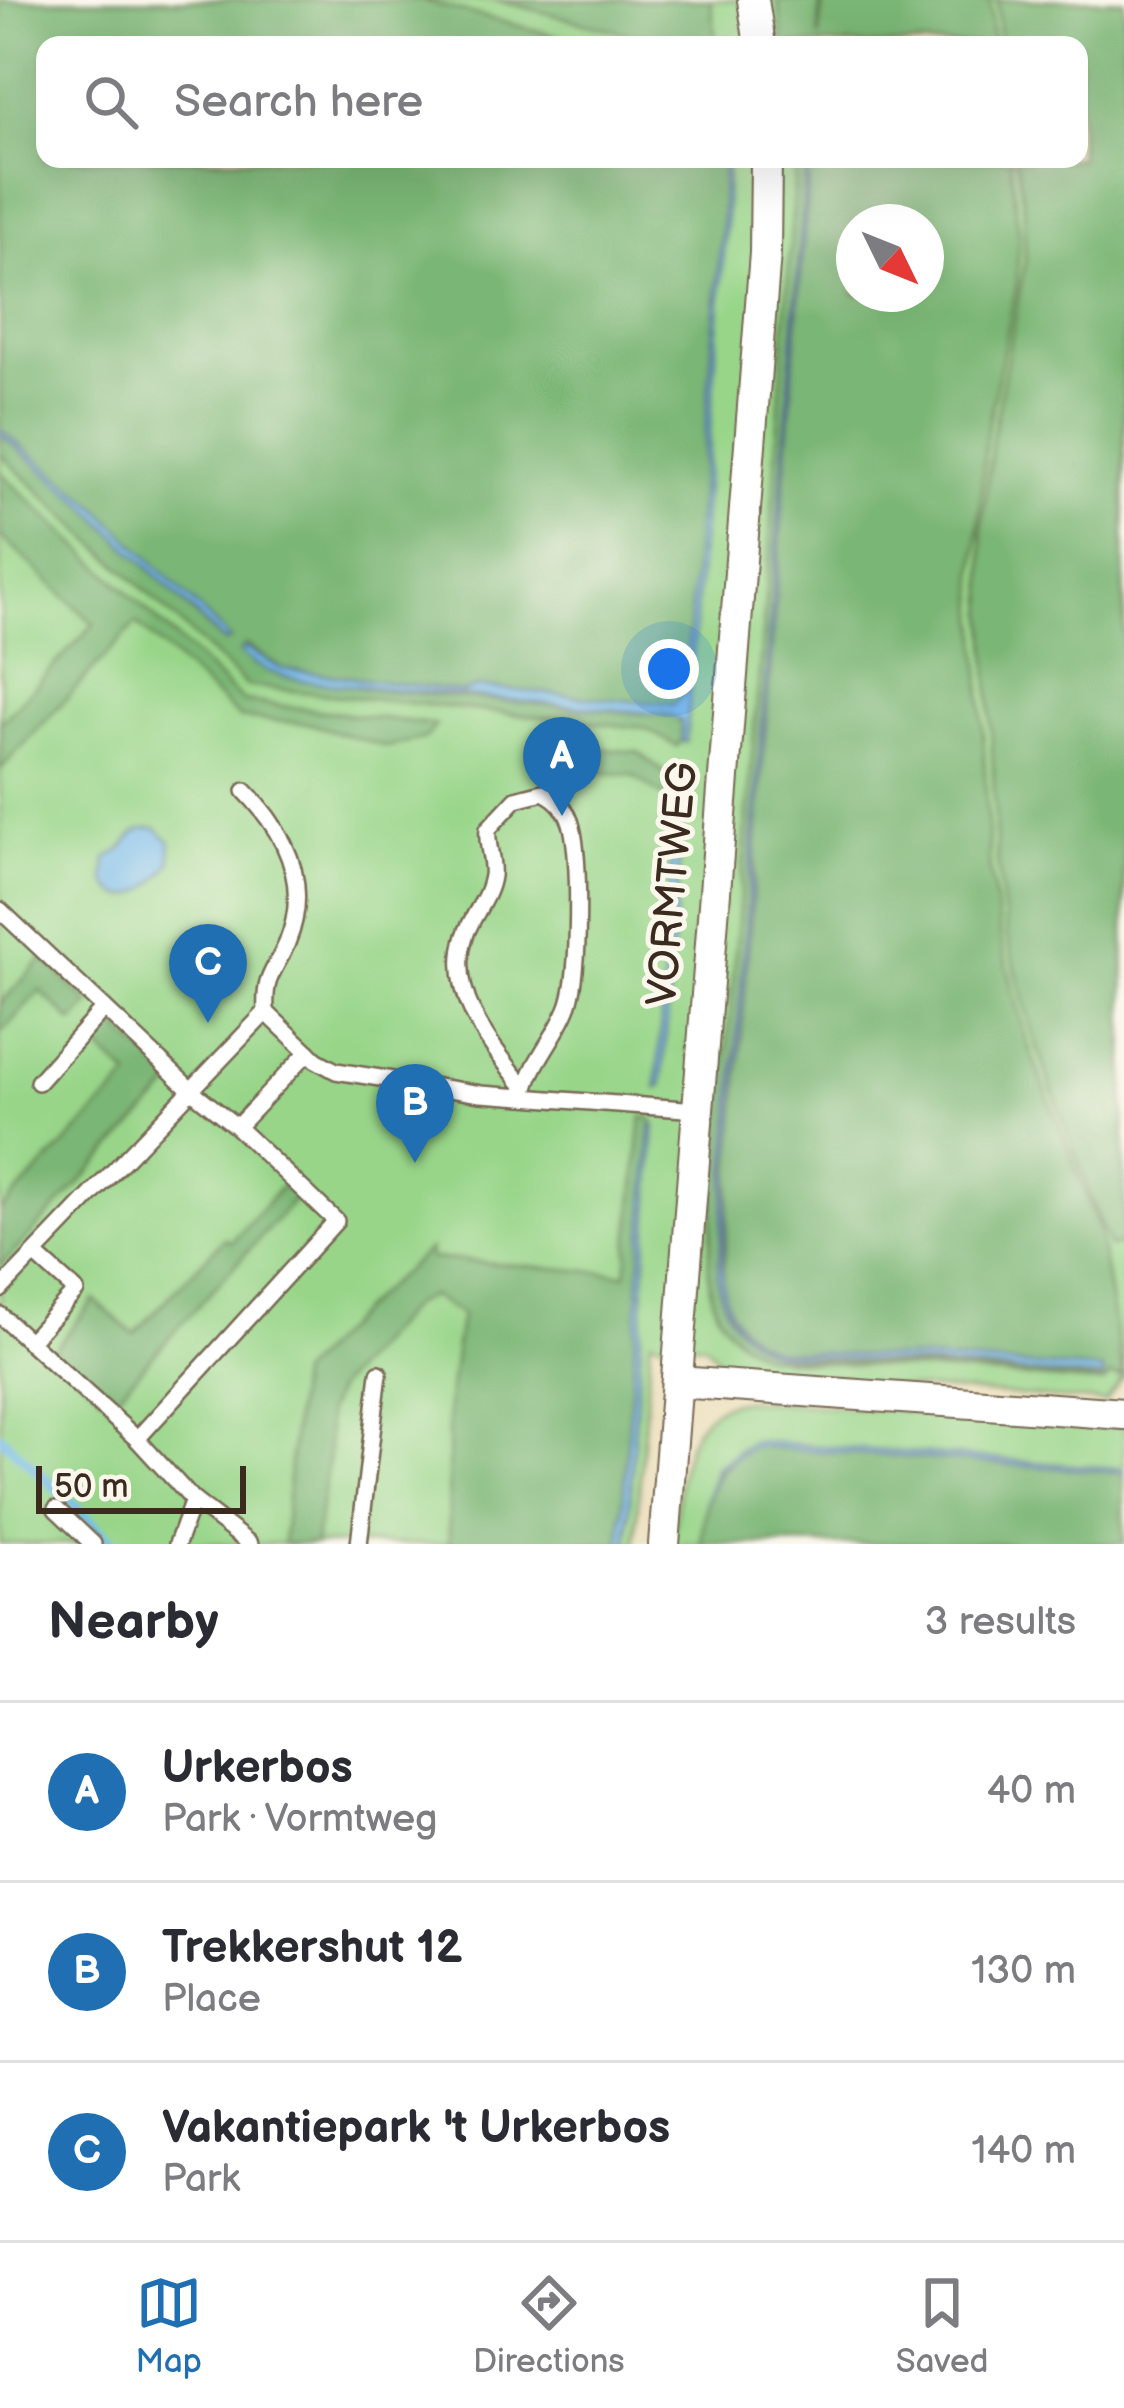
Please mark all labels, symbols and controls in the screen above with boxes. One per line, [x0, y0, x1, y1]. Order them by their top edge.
search box [36, 36, 1088, 168]
icon: search [78, 69, 144, 135]
text: Search here [174, 75, 423, 130]
north arrow [836, 204, 944, 312]
your location [639, 639, 699, 699]
pin: A [523, 717, 601, 816]
street label: VORMTWEG [637, 760, 709, 1008]
pin: C [169, 924, 247, 1023]
pin: B [376, 1064, 454, 1163]
scale bar [36, 1460, 246, 1513]
text: 50 m [54, 1467, 129, 1507]
text: Nearby [48, 1592, 219, 1653]
text: 3 results [924, 1599, 1076, 1646]
text: Urkerbos [162, 1741, 353, 1796]
text: A [75, 1768, 99, 1815]
text: 40 m [986, 1768, 1076, 1815]
text: Park · Vormtweg [162, 1796, 438, 1843]
text: Trekkershut 12 [162, 1921, 462, 1976]
text: B [73, 1948, 101, 1995]
text: 130 m [971, 1948, 1076, 1995]
text: Place [162, 1976, 261, 2023]
text: Vakantiepark 't Urkerbos [162, 2101, 670, 2156]
text: C [73, 2128, 101, 2175]
text: 140 m [971, 2128, 1076, 2175]
text: Park [162, 2156, 240, 2203]
tab: Map [136, 2270, 202, 2382]
tab: Directions [473, 2270, 625, 2382]
tab: Saved [896, 2270, 988, 2382]

